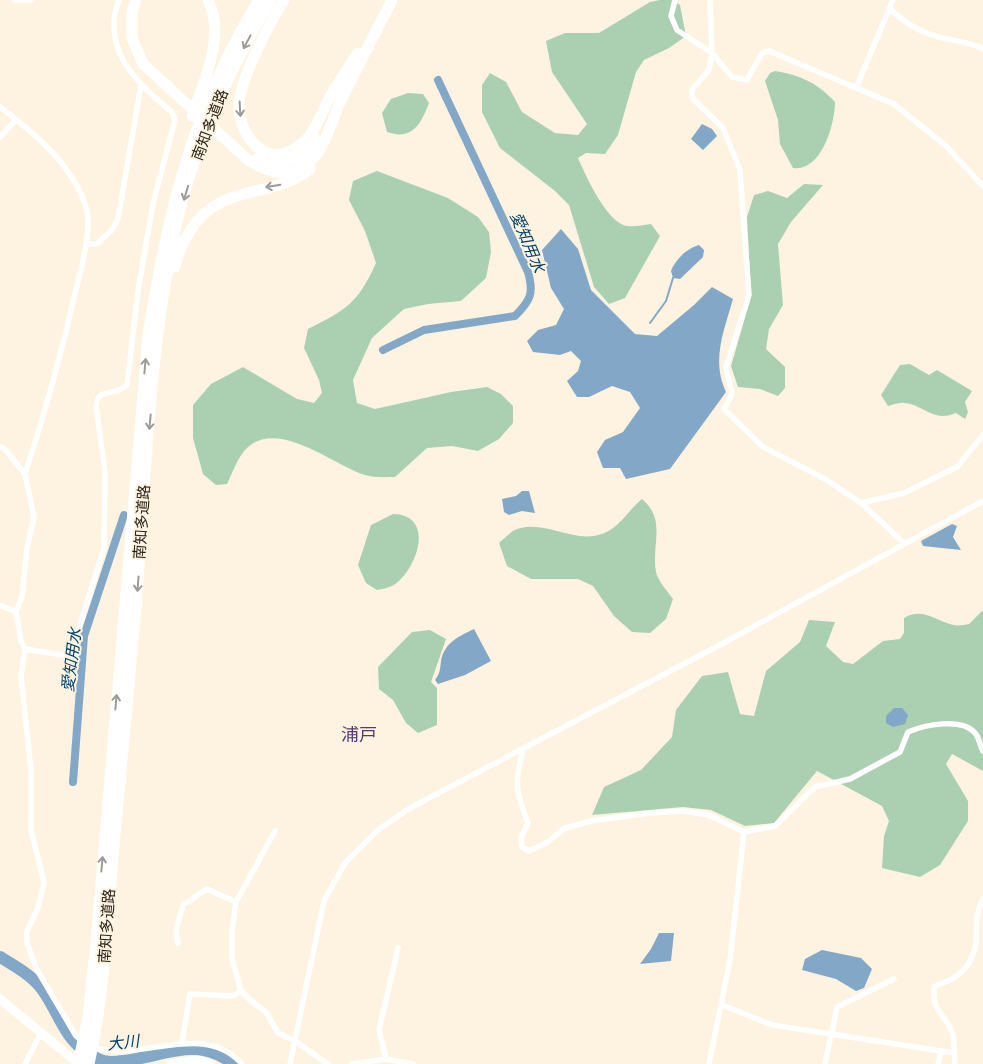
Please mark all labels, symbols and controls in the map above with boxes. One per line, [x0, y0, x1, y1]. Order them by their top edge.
one-way arrow [242, 34, 251, 49]
street label: 南知多道路 [187, 86, 231, 163]
one-way arrow [236, 101, 245, 117]
one-way arrow [265, 182, 281, 192]
one-way arrow [181, 184, 190, 200]
water label: 愛知用水 [506, 209, 550, 277]
one-way arrow [140, 358, 150, 374]
one-way arrow [146, 414, 155, 430]
street label: 南知多道路 [129, 484, 153, 560]
one-way arrow [133, 576, 142, 592]
water label: 愛知用水 [57, 625, 85, 693]
one-way arrow [111, 694, 120, 710]
district label: 浦戸 [341, 723, 377, 745]
one-way arrow [98, 856, 107, 872]
street label: 南知多道路 [94, 888, 118, 964]
water label: 大川 [106, 1030, 142, 1054]

